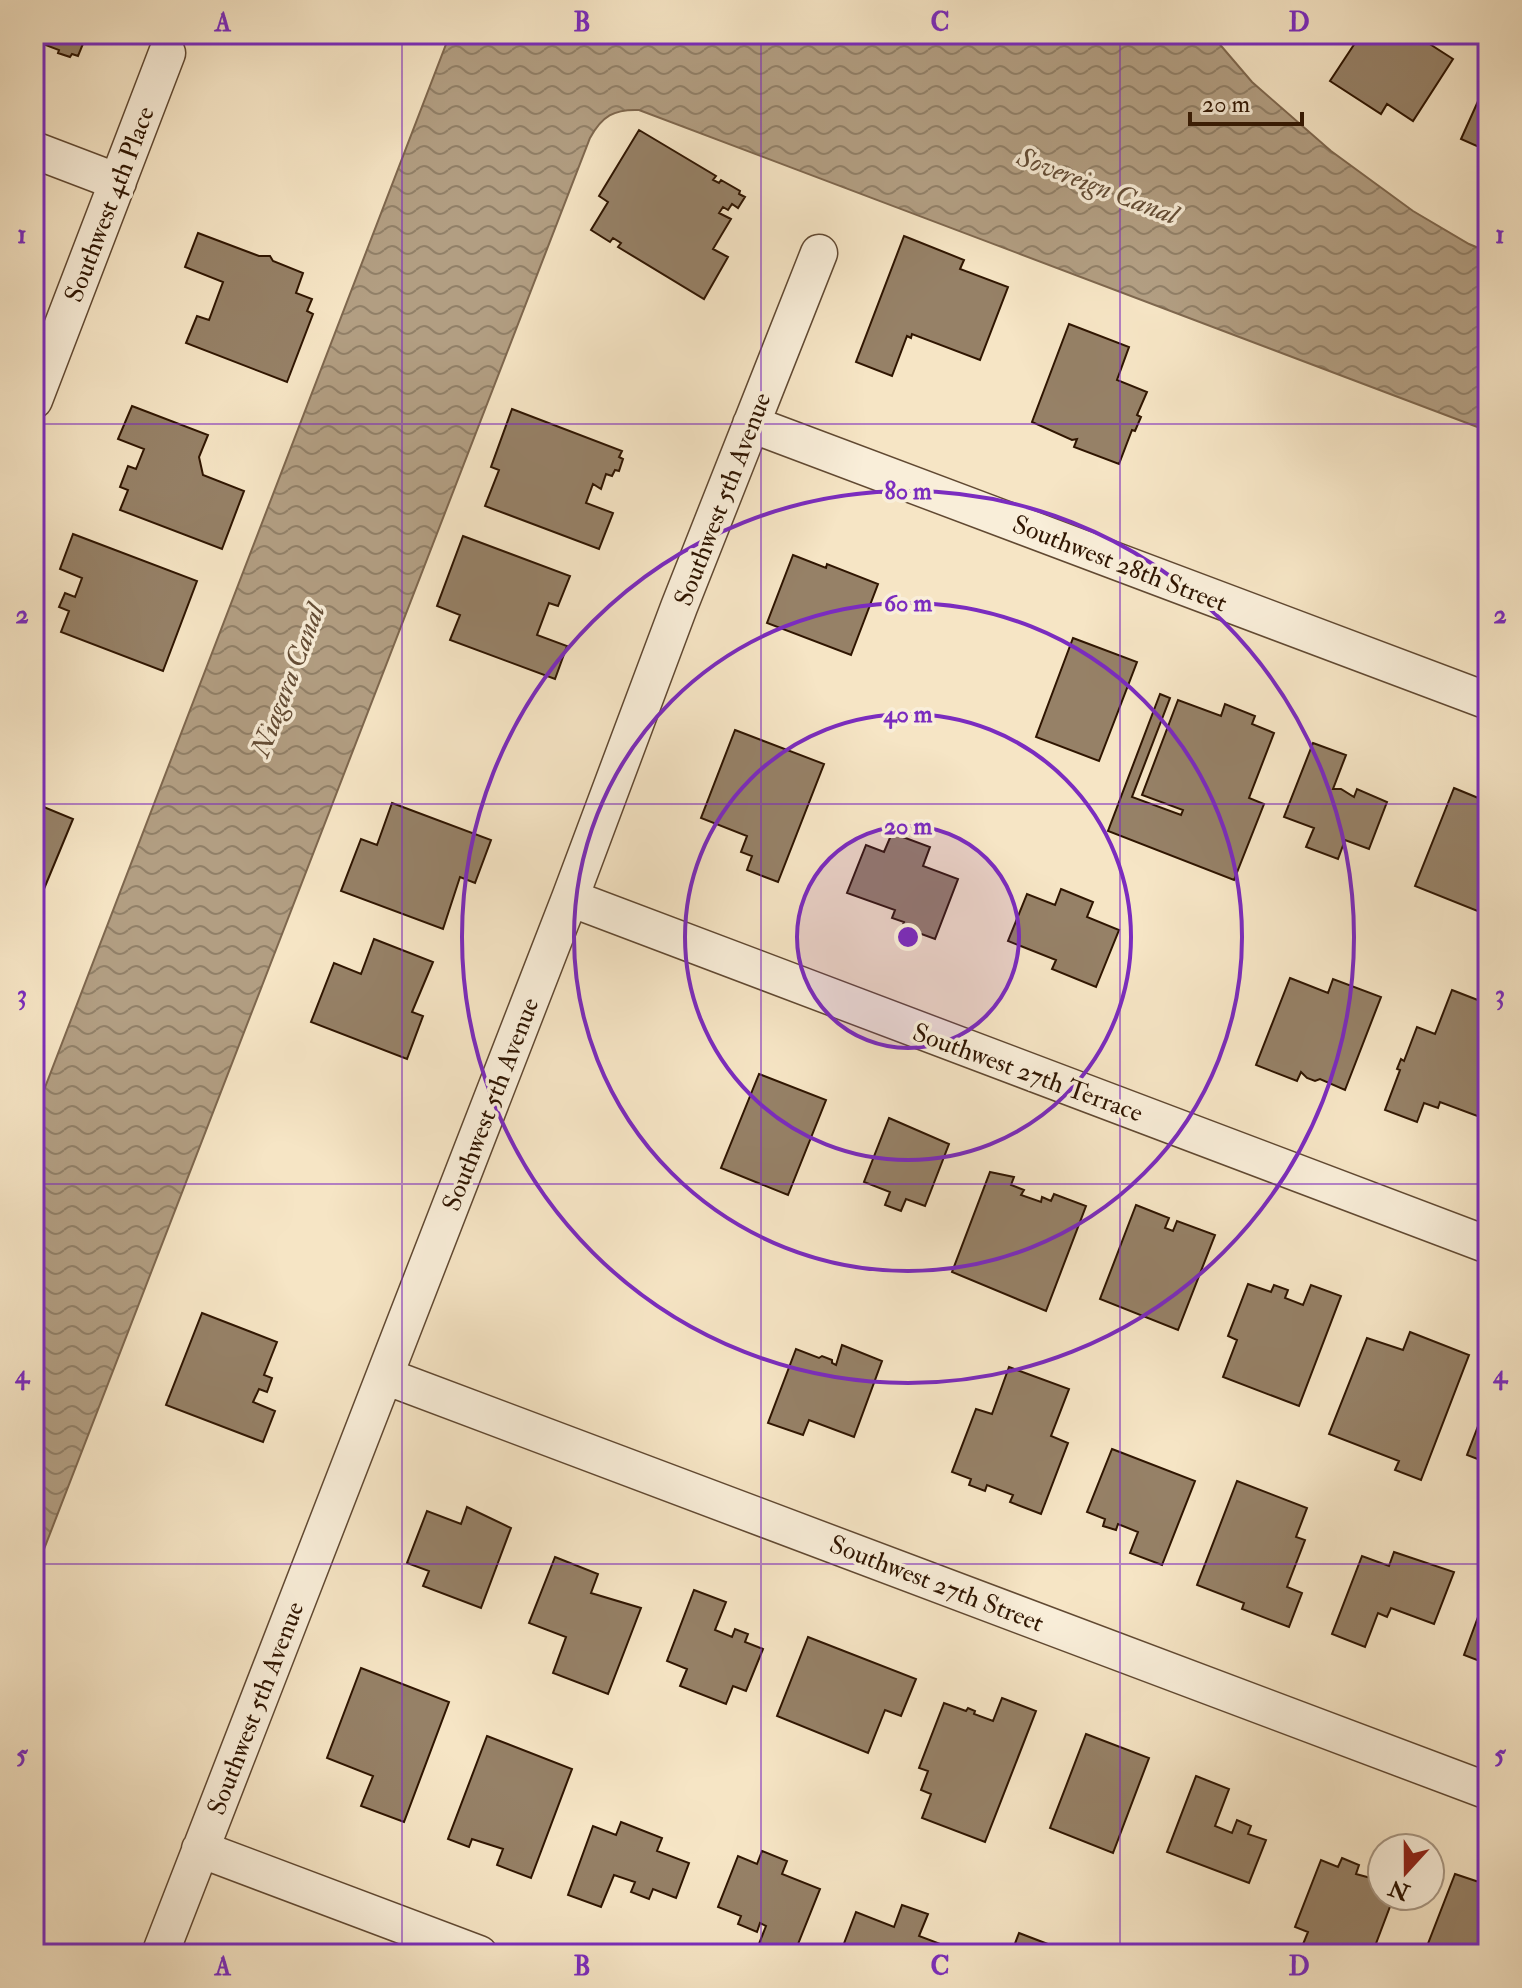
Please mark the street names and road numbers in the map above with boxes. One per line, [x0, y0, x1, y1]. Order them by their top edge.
street label: Southwest 4th Place [58, 102, 162, 307]
street label: Southwest 5th Avenue [668, 388, 778, 611]
street label: Southwest 28th Street [1008, 508, 1231, 620]
street label: Southwest 5th Avenue [436, 993, 546, 1216]
street label: Southwest 27th Terrace [908, 1016, 1147, 1129]
street label: Southwest 27th Street [825, 1528, 1048, 1640]
street label: Southwest 5th Avenue [201, 1597, 311, 1820]

